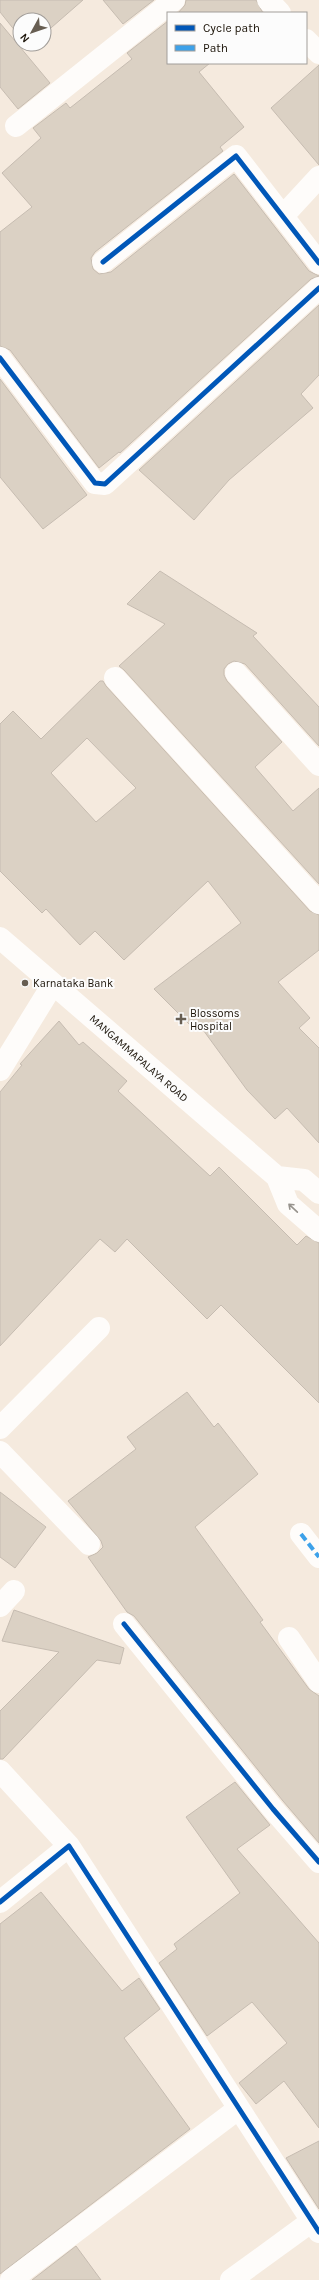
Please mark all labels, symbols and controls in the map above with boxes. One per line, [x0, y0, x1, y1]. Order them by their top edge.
north arrow [12, 12, 52, 52]
legend [167, 12, 307, 64]
text: Cycle path [203, 21, 260, 35]
text: N [17, 31, 32, 45]
text: Path [203, 41, 228, 55]
place label: Karnataka Bank [33, 977, 113, 990]
marker: Karnataka Bank [20, 978, 30, 988]
place label: Blossoms Hospital [190, 1007, 240, 1033]
street label: MANGAMMAPALAYA ROAD [87, 1012, 191, 1105]
marker: Blossoms Hospital [175, 1013, 187, 1025]
one-way arrow [288, 1203, 298, 1213]

